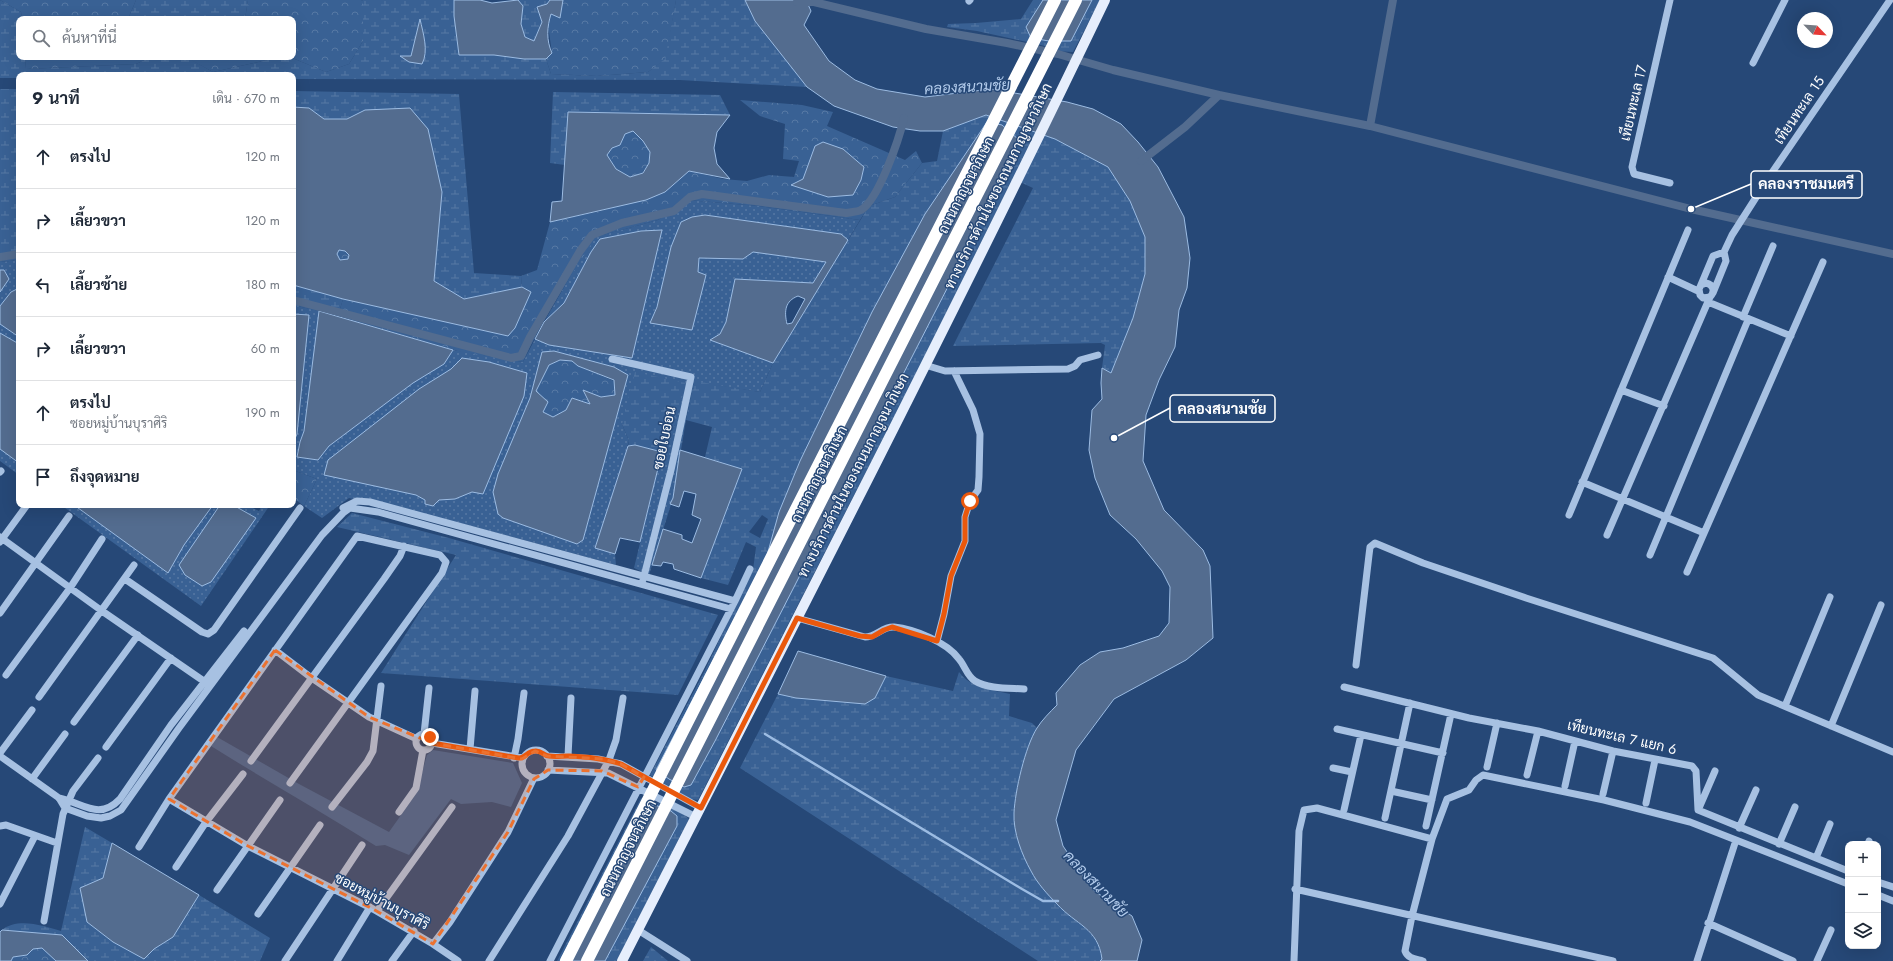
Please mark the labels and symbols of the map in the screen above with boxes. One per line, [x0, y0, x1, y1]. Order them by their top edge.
north arrow [1797, 12, 1833, 48]
street label: เทียนทะเล 17 [1615, 62, 1652, 143]
street label: เทียนทะเล 15 [1769, 72, 1829, 148]
water label: คลองสนามชัย [924, 74, 1011, 100]
street label: ทางบริการด้านในของถนนกาญจนาภิเษก [939, 79, 1057, 293]
street label: ถนนกาญจนาภิเษก [933, 133, 999, 237]
callout: คลองราชมนตรี [1751, 171, 1862, 198]
text: คลองราชมนตรี [1758, 173, 1854, 195]
street label: ทางบริการด้านในของถนนกาญจนาภิเษก [792, 369, 914, 581]
callout: คลองสนามชัย [1170, 395, 1275, 422]
text: คลองสนามชัย [1177, 398, 1267, 420]
street label: ซอยใบอ่อน [648, 404, 681, 472]
street label: ถนนกาญจนาภิเษก [786, 422, 852, 526]
route start [961, 492, 979, 510]
street label: เทียนทะเล 7 แยก 6 [1565, 715, 1679, 759]
route end [421, 728, 439, 746]
street label: ถนนกาญจนาภิเษก [595, 796, 661, 900]
water label: คลองสนามชัย [1058, 846, 1134, 923]
street label: ซอยหมู่บ้านบุราศิริ [331, 868, 433, 935]

